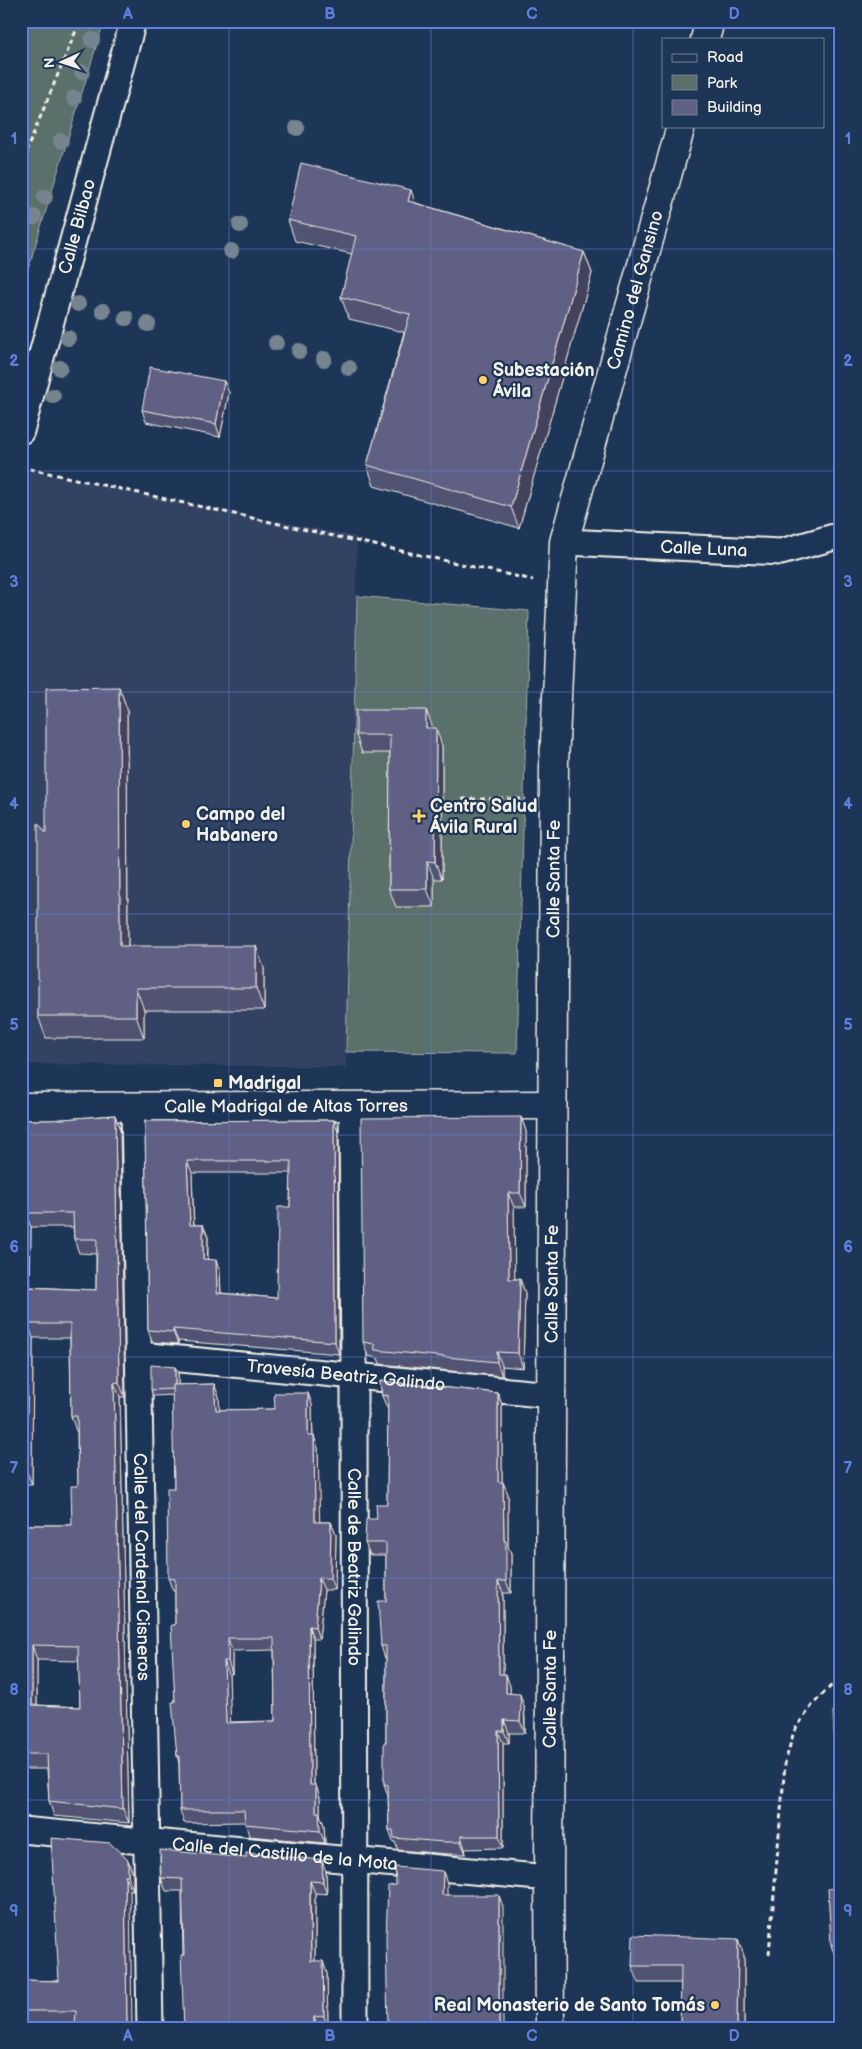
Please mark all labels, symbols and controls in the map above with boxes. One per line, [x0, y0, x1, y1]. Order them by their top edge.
text: A [122, 5, 133, 24]
text: B [324, 5, 336, 24]
text: C [526, 5, 538, 24]
text: D [728, 5, 740, 24]
north arrow [38, 38, 88, 88]
legend [662, 38, 824, 128]
text: Road [707, 48, 743, 67]
text: N [41, 57, 58, 68]
text: Park [707, 74, 738, 93]
text: Building [707, 98, 762, 117]
text: 1 [11, 130, 17, 149]
text: 1 [845, 130, 851, 149]
street label: Calle Bilbao [54, 177, 100, 276]
street label: Camino del Gansino [603, 208, 668, 372]
text: 2 [9, 352, 19, 371]
text: 2 [843, 352, 853, 371]
place label: Subestación Ávila [492, 360, 594, 402]
marker: Subestación Ávila [477, 374, 489, 386]
street label: Calle Luna [660, 536, 748, 561]
text: 3 [9, 573, 19, 592]
text: 3 [843, 573, 853, 592]
text: 4 [9, 795, 19, 814]
text: 4 [843, 795, 853, 814]
place label: Centro Salud Ávila Rural [429, 796, 537, 838]
place label: Campo del Habanero [196, 804, 285, 846]
marker: Centro Salud Ávila Rural [412, 809, 426, 823]
marker: Campo del Habanero [180, 818, 192, 830]
street label: Calle Santa Fe [543, 819, 565, 938]
text: 5 [9, 1016, 19, 1035]
text: 5 [843, 1016, 853, 1035]
place label: Madrigal [228, 1073, 301, 1094]
marker: Madrigal [212, 1077, 224, 1089]
street label: Calle Madrigal de Altas Torres [164, 1096, 408, 1117]
street label: Calle Santa Fe [541, 1224, 563, 1343]
text: 6 [9, 1238, 19, 1257]
text: 6 [843, 1238, 853, 1257]
street label: Travesía Beatriz Galindo [246, 1356, 446, 1396]
street label: Calle del Cardenal Cisneros [129, 1453, 154, 1681]
text: 7 [10, 1459, 19, 1478]
text: 7 [844, 1459, 853, 1478]
street label: Calle de Beatriz Galindo [343, 1468, 364, 1666]
street label: Calle Santa Fe [540, 1629, 561, 1748]
text: 8 [9, 1681, 19, 1700]
text: 8 [843, 1681, 853, 1700]
street label: Calle del Castillo de la Mota [171, 1834, 399, 1875]
text: 9 [9, 1902, 19, 1921]
text: 9 [843, 1902, 853, 1921]
place label: Real Monasterio de Santo Tomás [434, 1995, 705, 2016]
marker: Real Monasterio de Santo Tomás [709, 1999, 721, 2011]
text: A [122, 2027, 133, 2046]
text: B [324, 2027, 336, 2046]
text: C [526, 2027, 538, 2046]
text: D [728, 2027, 740, 2046]

